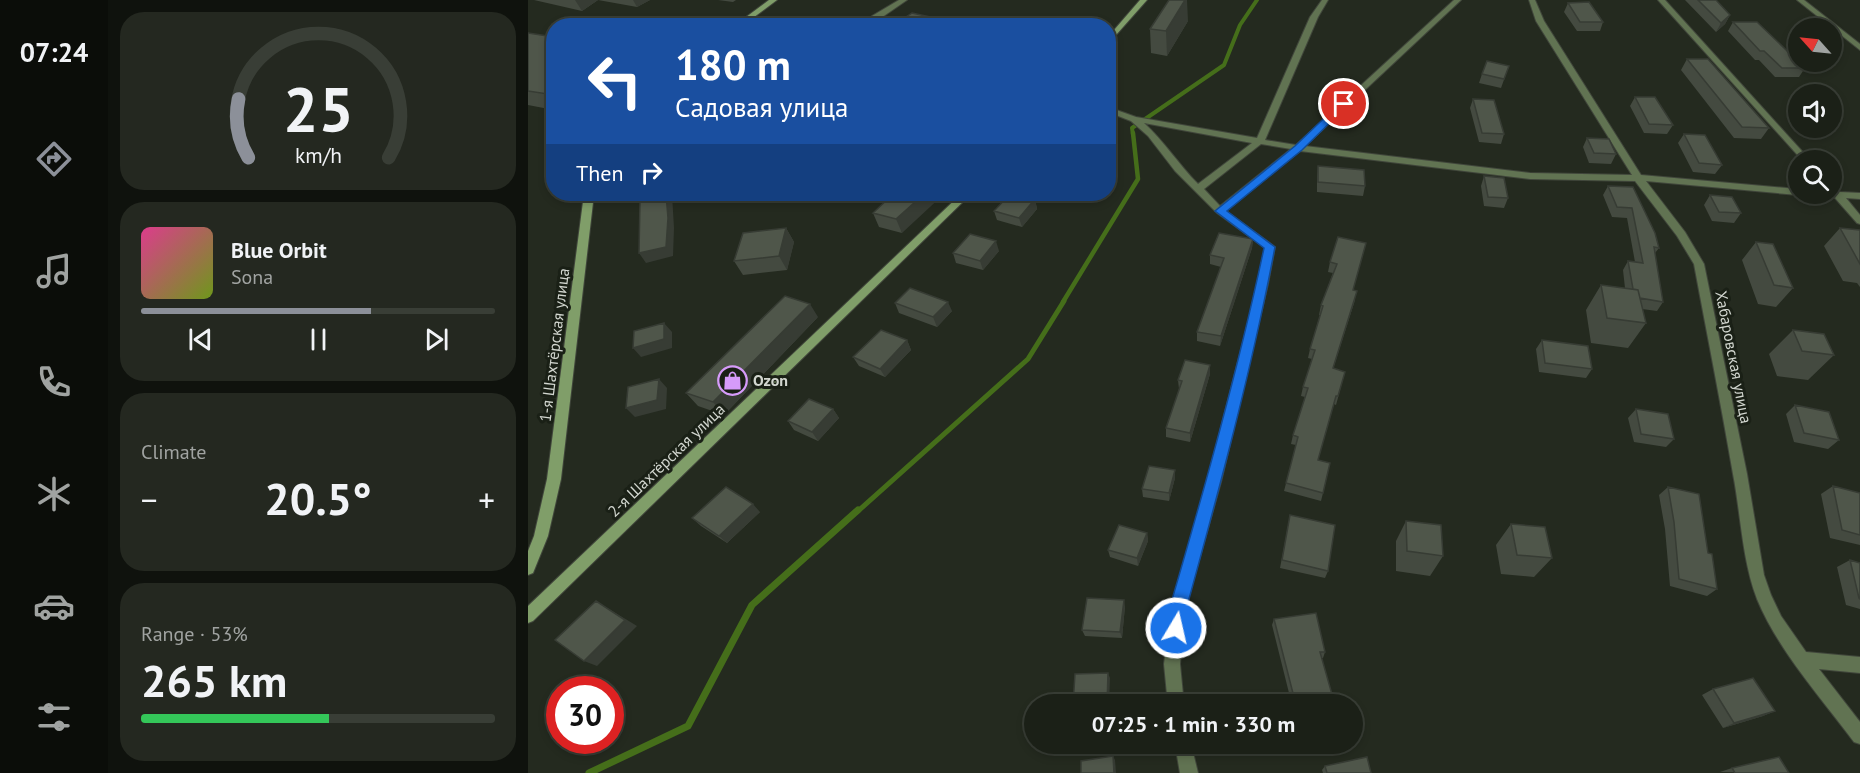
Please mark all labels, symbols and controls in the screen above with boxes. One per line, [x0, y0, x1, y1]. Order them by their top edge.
north arrow [1788, 18, 1842, 72]
map controls [1788, 18, 1842, 204]
text: 07:24 [20, 35, 88, 69]
text: 180 m [675, 37, 791, 92]
icon: left [576, 42, 654, 120]
text: 25 [283, 68, 353, 149]
pin [1318, 78, 1369, 129]
button: sound [1788, 84, 1842, 138]
icon: arrive [1327, 87, 1360, 120]
text: Садовая улица [675, 90, 849, 124]
icon: directions [33, 138, 75, 180]
text: km/h [294, 142, 341, 170]
button: search [1788, 150, 1842, 204]
icon: right [635, 156, 668, 189]
text: Then [576, 159, 623, 187]
text: Blue Orbit [231, 236, 327, 264]
icon: music [33, 250, 75, 292]
text: Sona [231, 264, 273, 290]
street label: 1-я Шахтёрская улица [535, 267, 573, 423]
street label: Хабаровская улица [1711, 289, 1757, 425]
icon: previous [184, 323, 217, 356]
icon: pause [302, 323, 335, 356]
icon: next [420, 323, 453, 356]
icon: phone [33, 361, 75, 403]
shop icon: Ozon [716, 364, 748, 396]
place label: Ozon [753, 370, 788, 390]
street label: 2-я Шахтёрская улица [603, 399, 729, 521]
text: Climate [141, 439, 207, 465]
text: 20.5° [264, 469, 372, 527]
icon: climate [33, 473, 75, 515]
text: − [141, 478, 158, 521]
text: + [478, 478, 495, 521]
icon: car [33, 585, 75, 627]
position arrow [1144, 596, 1208, 660]
text: Range · 53% [141, 621, 248, 647]
text: 265 km [141, 651, 287, 709]
speed limit sign: 30 [546, 676, 624, 754]
icon: filters [33, 696, 75, 738]
text: 07:25 · 1 min · 330 m [1092, 710, 1295, 738]

